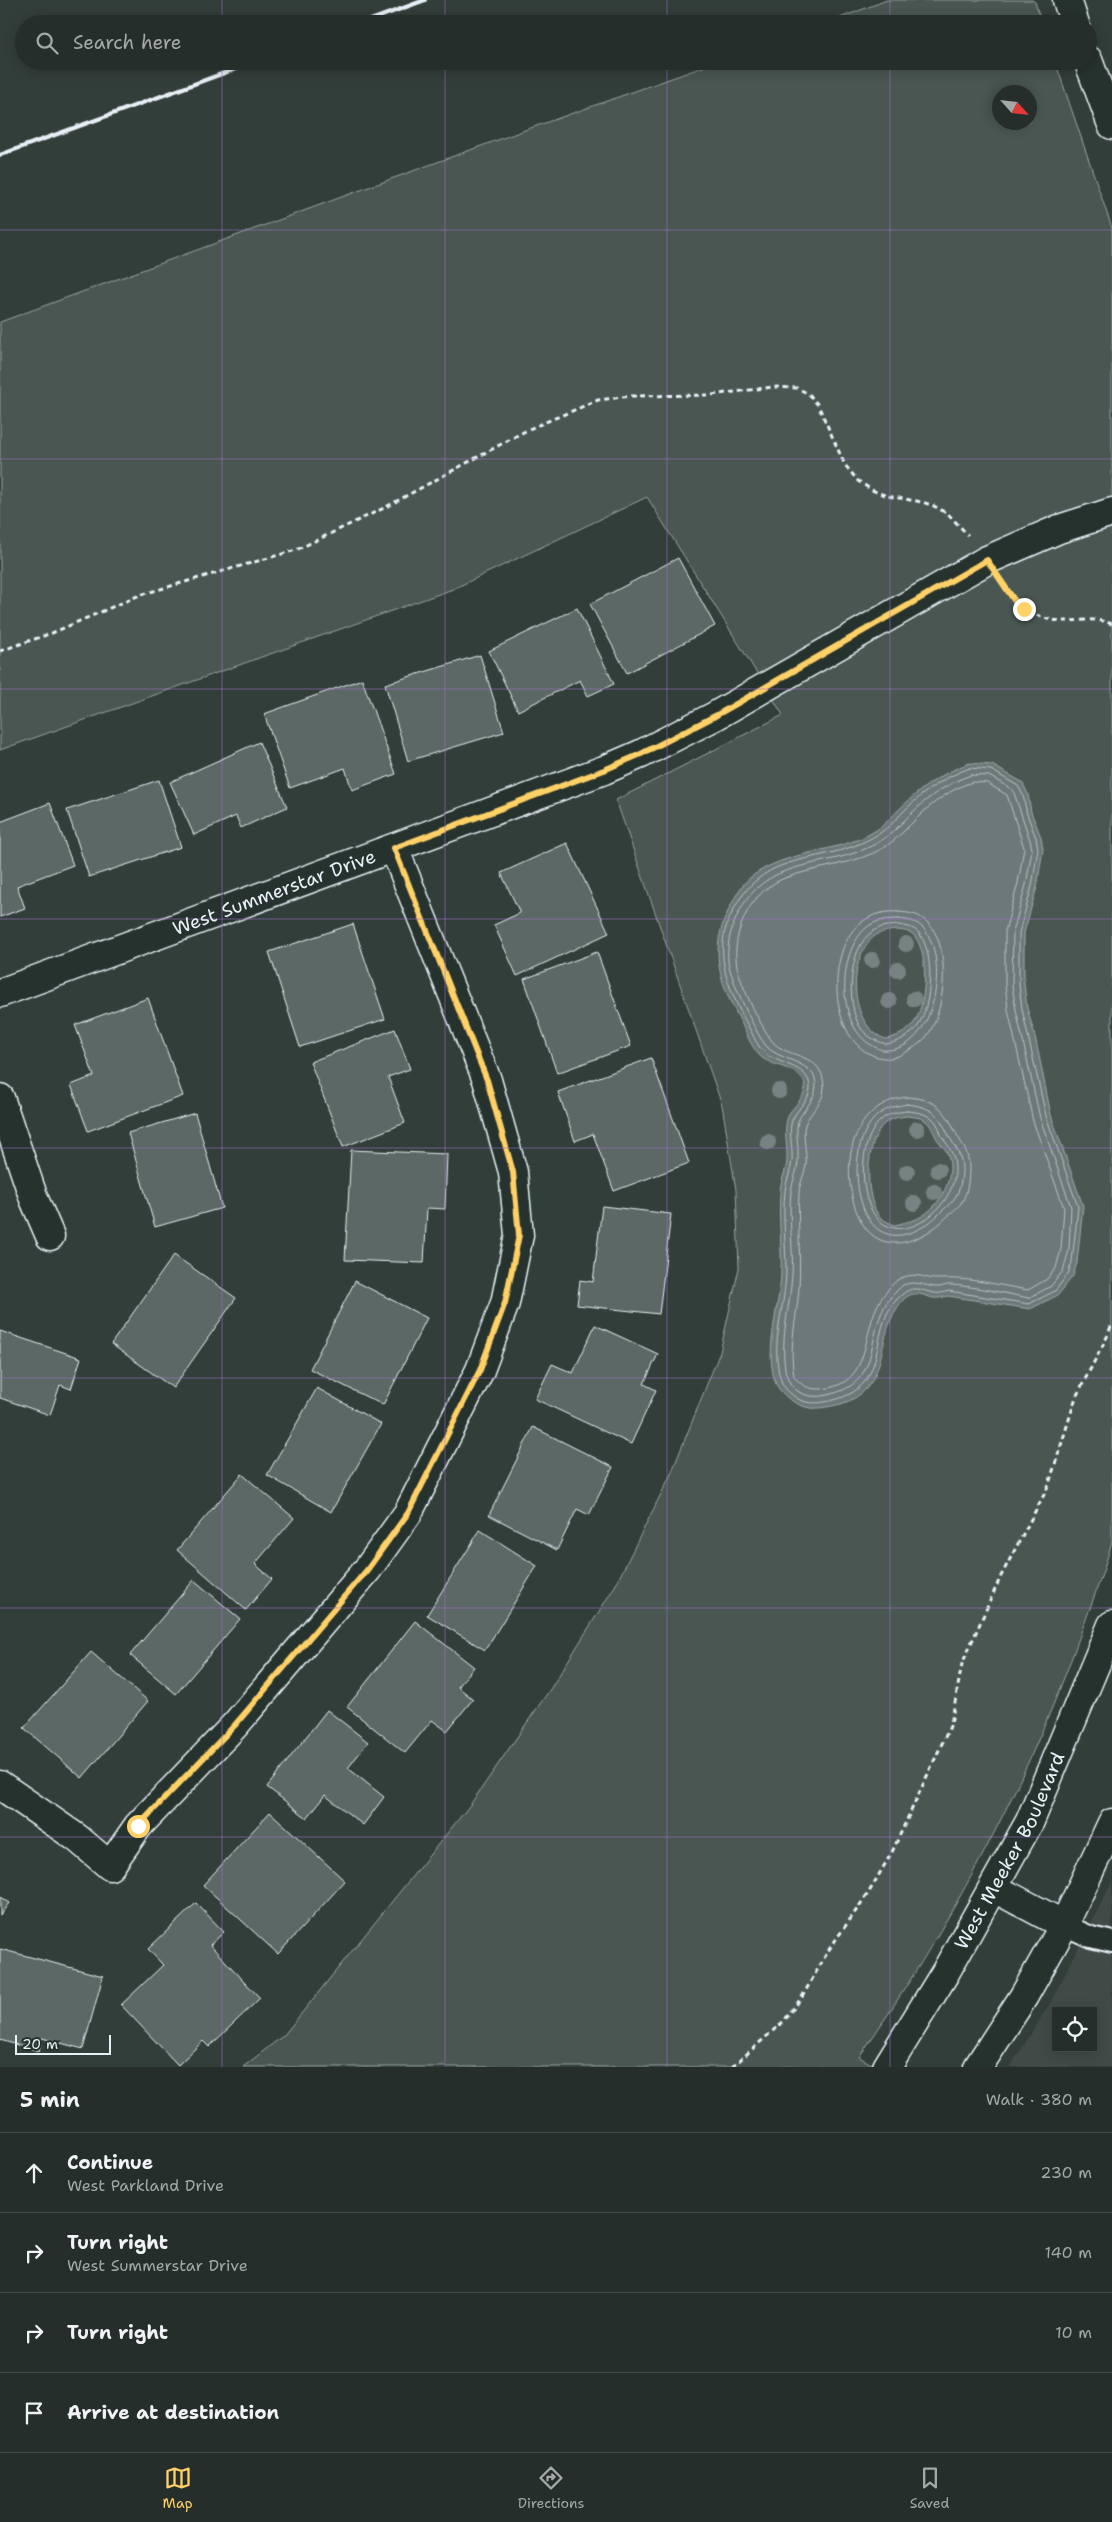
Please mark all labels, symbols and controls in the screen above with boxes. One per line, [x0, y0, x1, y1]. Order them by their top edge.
search box [15, 15, 1097, 70]
icon: search [33, 29, 61, 57]
text: Search here [73, 30, 182, 55]
north arrow [992, 85, 1037, 130]
route end [1013, 598, 1036, 621]
street label: West Summerstar Drive [169, 843, 379, 941]
street label: West Meeker Boulevard [948, 1748, 1070, 1954]
route start [127, 1815, 150, 1838]
map controls [1052, 2007, 1097, 2052]
button: locate [1052, 2007, 1097, 2052]
scale bar [15, 2032, 111, 2055]
text: 20 m [22, 2035, 58, 2053]
text: 5 min [20, 2086, 80, 2114]
text: Walk · 380 m [986, 2089, 1092, 2110]
text: Continue [67, 2150, 153, 2175]
icon: ahead [20, 2159, 48, 2187]
text: 230 m [1040, 2162, 1092, 2183]
text: West Parkland Drive [67, 2175, 224, 2196]
text: Turn right [67, 2230, 168, 2255]
icon: right [20, 2239, 48, 2267]
text: 140 m [1045, 2242, 1092, 2263]
text: West Summerstar Drive [67, 2255, 248, 2276]
icon: right [20, 2319, 48, 2347]
text: Turn right [67, 2320, 168, 2345]
text: 10 m [1055, 2322, 1092, 2343]
icon: arrive [20, 2399, 48, 2427]
text: Arrive at destination [67, 2400, 279, 2425]
tab: Map [163, 2464, 193, 2512]
tab: Directions [518, 2464, 584, 2512]
tab: Saved [910, 2464, 949, 2512]

